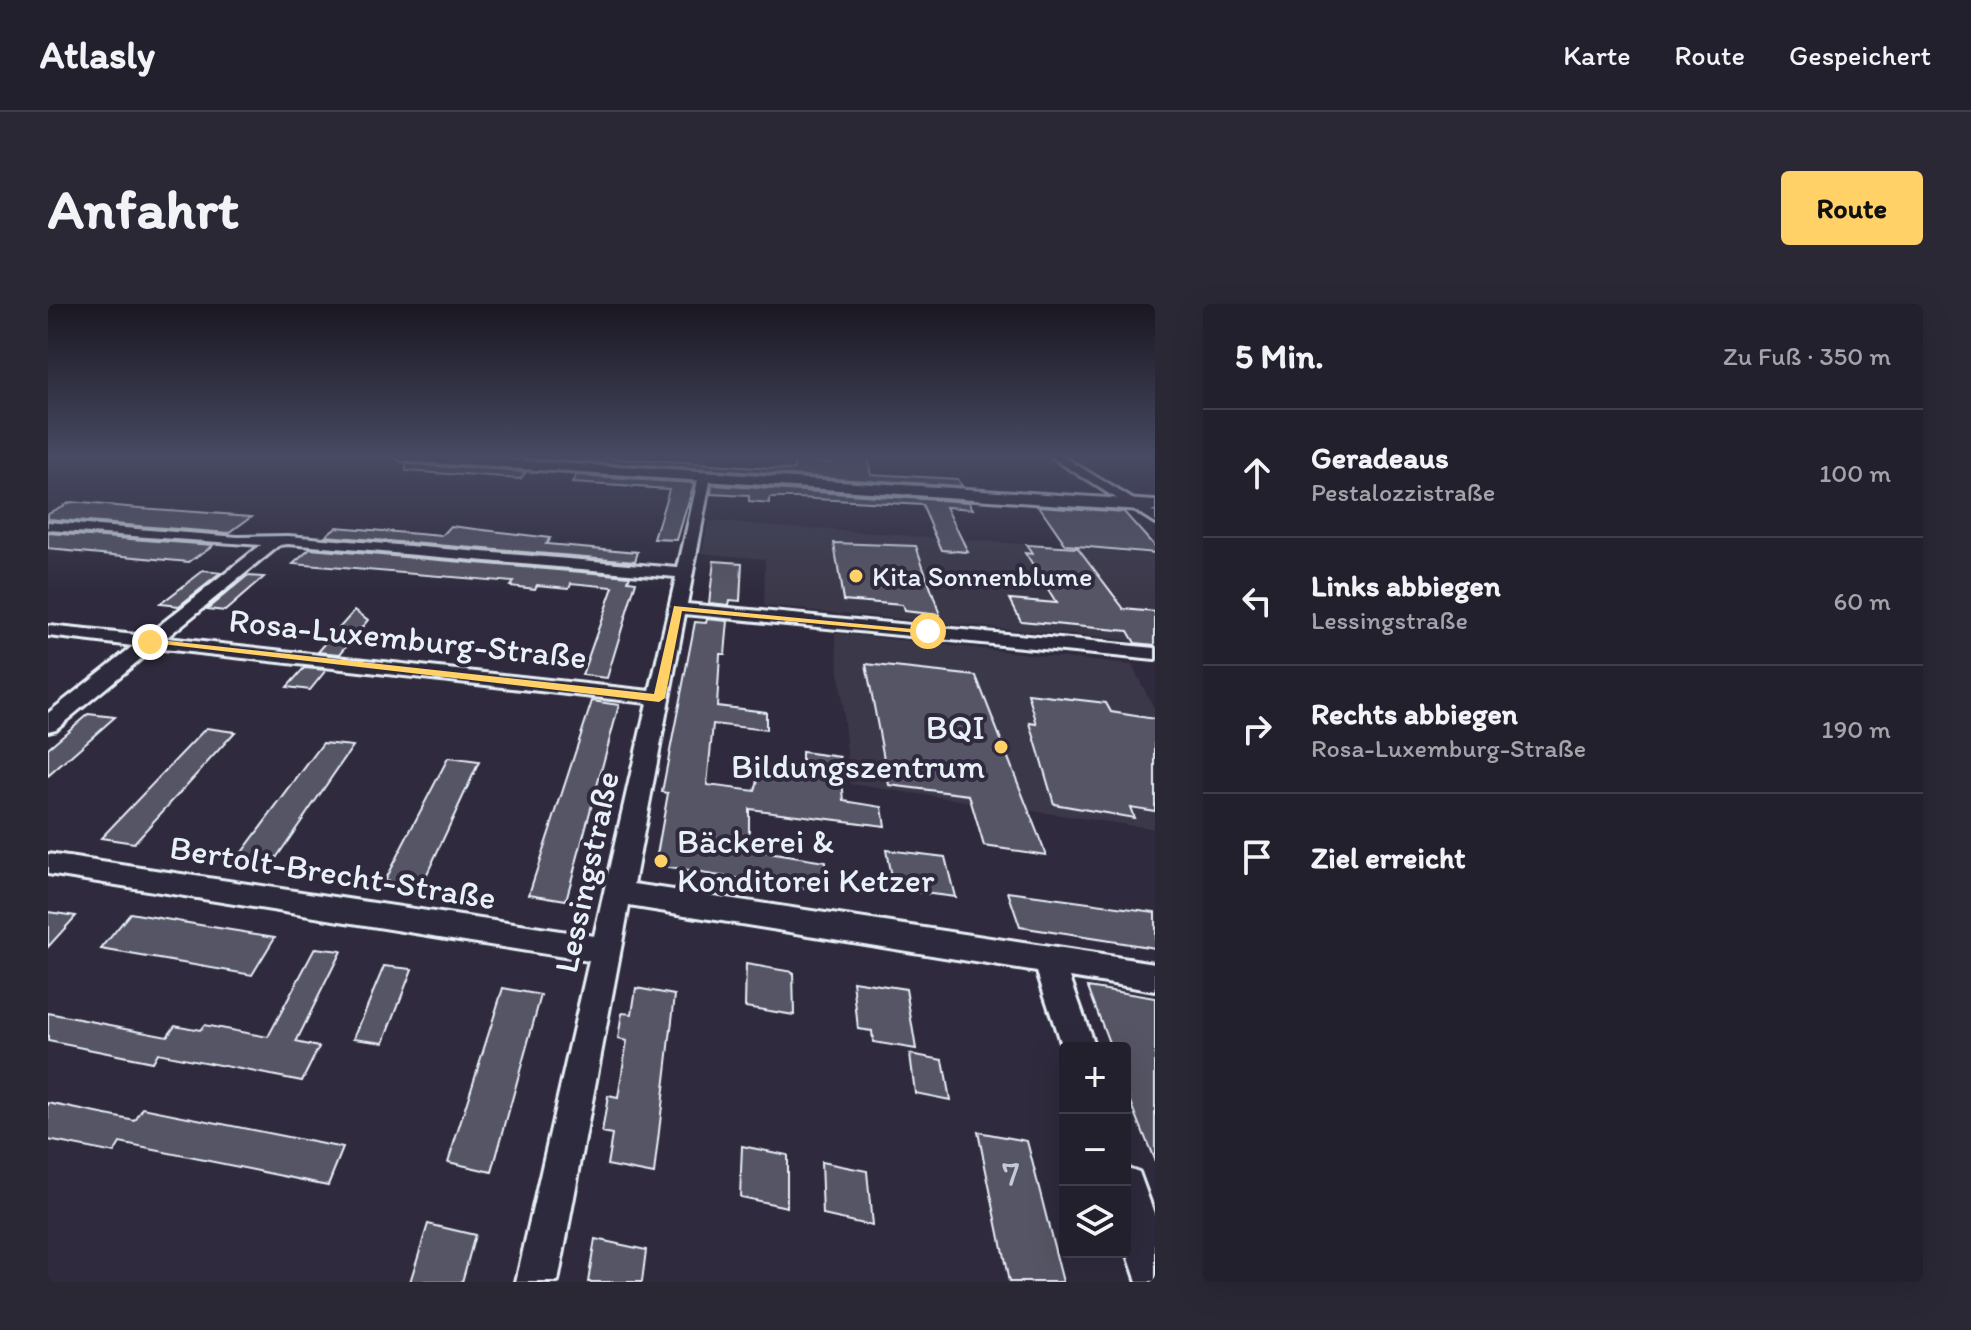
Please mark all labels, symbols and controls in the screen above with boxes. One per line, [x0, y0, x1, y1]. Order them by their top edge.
text: Atlasly [40, 32, 155, 78]
text: Karte [1563, 38, 1631, 72]
text: Route [1675, 38, 1745, 72]
text: Gespeichert [1789, 38, 1931, 72]
button: Route [1781, 171, 1923, 245]
text: Anfahrt [48, 175, 239, 242]
text: 5 Min. [1235, 336, 1324, 377]
text: Zu Fuß · 350 m [1723, 340, 1891, 372]
text: Geradeaus [1311, 439, 1449, 476]
icon: ahead [1235, 451, 1279, 495]
text: 100 m [1819, 457, 1891, 489]
text: Pestalozzistraße [1311, 476, 1495, 508]
place label: Kita Sonnenblume [872, 559, 1092, 593]
marker: Kita Sonnenblume [847, 567, 865, 585]
text: Links abbiegen [1311, 567, 1501, 604]
icon: left [1235, 579, 1279, 623]
text: 60 m [1834, 585, 1891, 617]
street label: Rosa-Luxemburg-Straße [227, 599, 589, 678]
text: Lessingstraße [1311, 604, 1468, 636]
route start [910, 613, 946, 649]
route end [132, 624, 168, 660]
text: Rechts abbiegen [1311, 695, 1518, 732]
place label: BQI Bildungszentrum [731, 707, 985, 787]
icon: right [1235, 707, 1279, 751]
text: 190 m [1822, 713, 1891, 745]
text: Rosa-Luxemburg-Straße [1311, 732, 1586, 764]
marker: BQI Bildungszentrum [992, 738, 1010, 756]
street label: Lessingstraße [545, 767, 628, 977]
place label: Bäckerei & Konditorei Ketzer [677, 821, 935, 901]
street label: Bertolt-Brecht-Straße [167, 826, 499, 919]
icon: arrive [1235, 835, 1279, 879]
text: Ziel erreicht [1311, 839, 1466, 876]
marker: Bäckerei & Konditorei Ketzer [652, 852, 670, 870]
map controls [1059, 1042, 1131, 1258]
button: + [1059, 1042, 1131, 1114]
button: − [1059, 1114, 1131, 1186]
house number: 7 [1002, 1152, 1020, 1195]
button: layers [1059, 1186, 1131, 1258]

